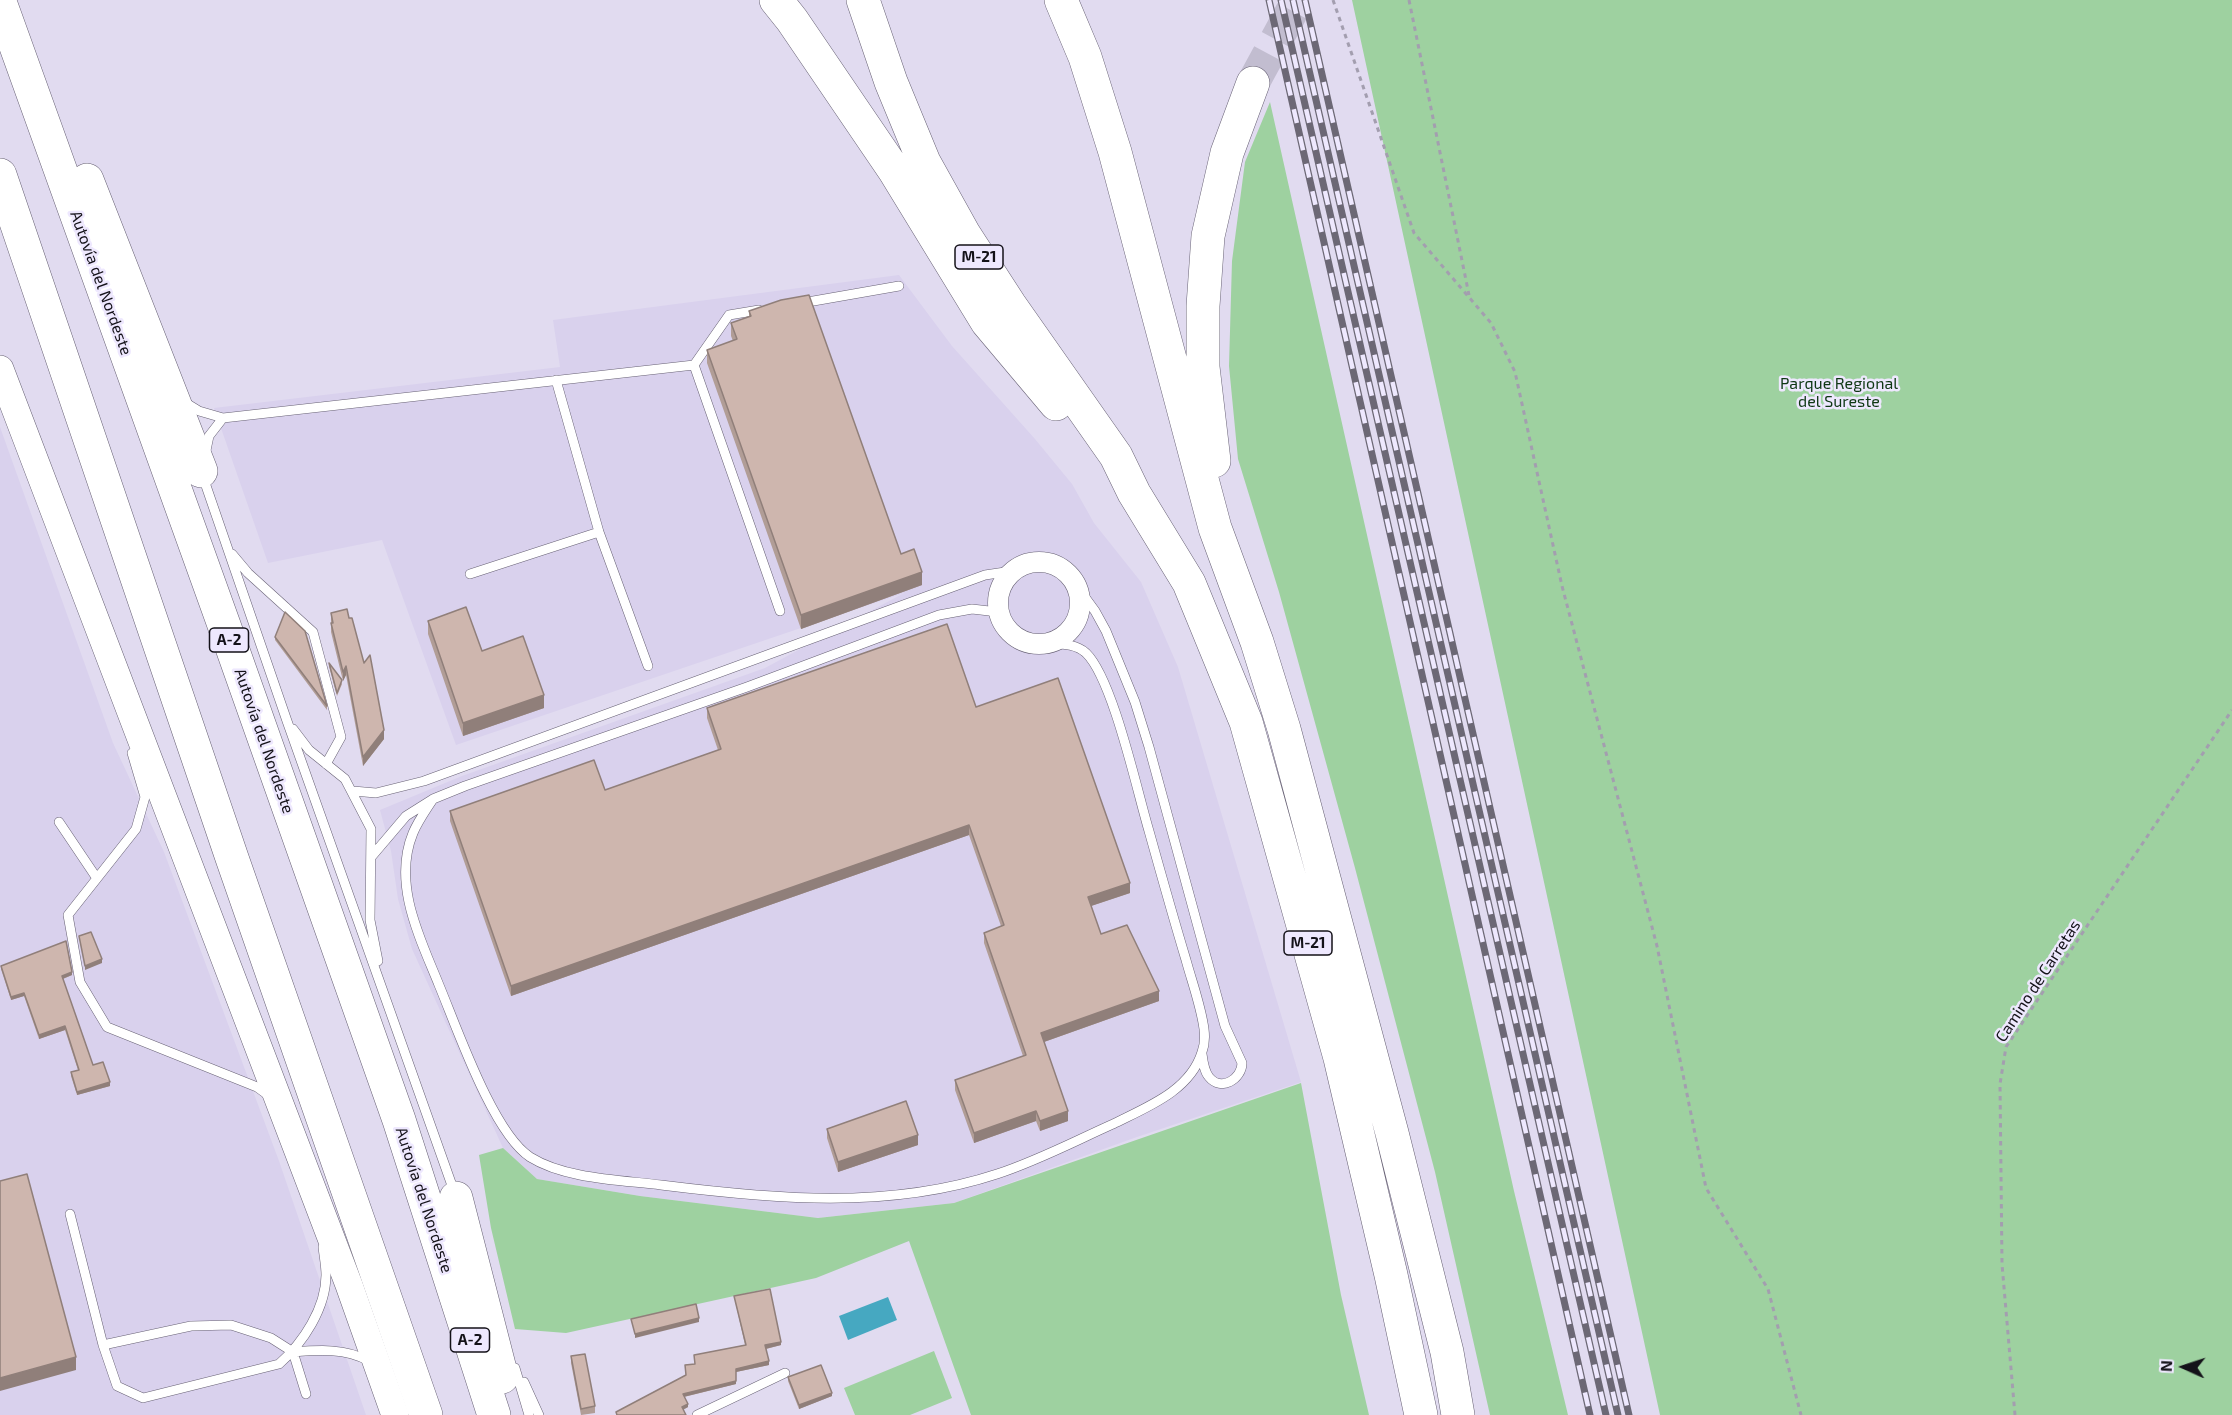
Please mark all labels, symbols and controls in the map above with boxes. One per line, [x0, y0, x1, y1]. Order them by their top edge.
street label: Autovía del Nordeste [66, 208, 136, 358]
road number: M-21 [955, 245, 1003, 269]
park label: Parque Regional del Sureste [1780, 374, 1898, 412]
road number: A-2 [210, 628, 248, 652]
street label: Autovía del Nordeste [230, 666, 298, 816]
street label: Camino de Carretas [1991, 917, 2085, 1045]
road number: M-21 [1284, 931, 1332, 955]
street label: Autovía del Nordeste [391, 1125, 457, 1275]
road number: A-2 [450, 1328, 490, 1352]
north arrow [2154, 1337, 2214, 1397]
text: N [2156, 1360, 2175, 1372]

